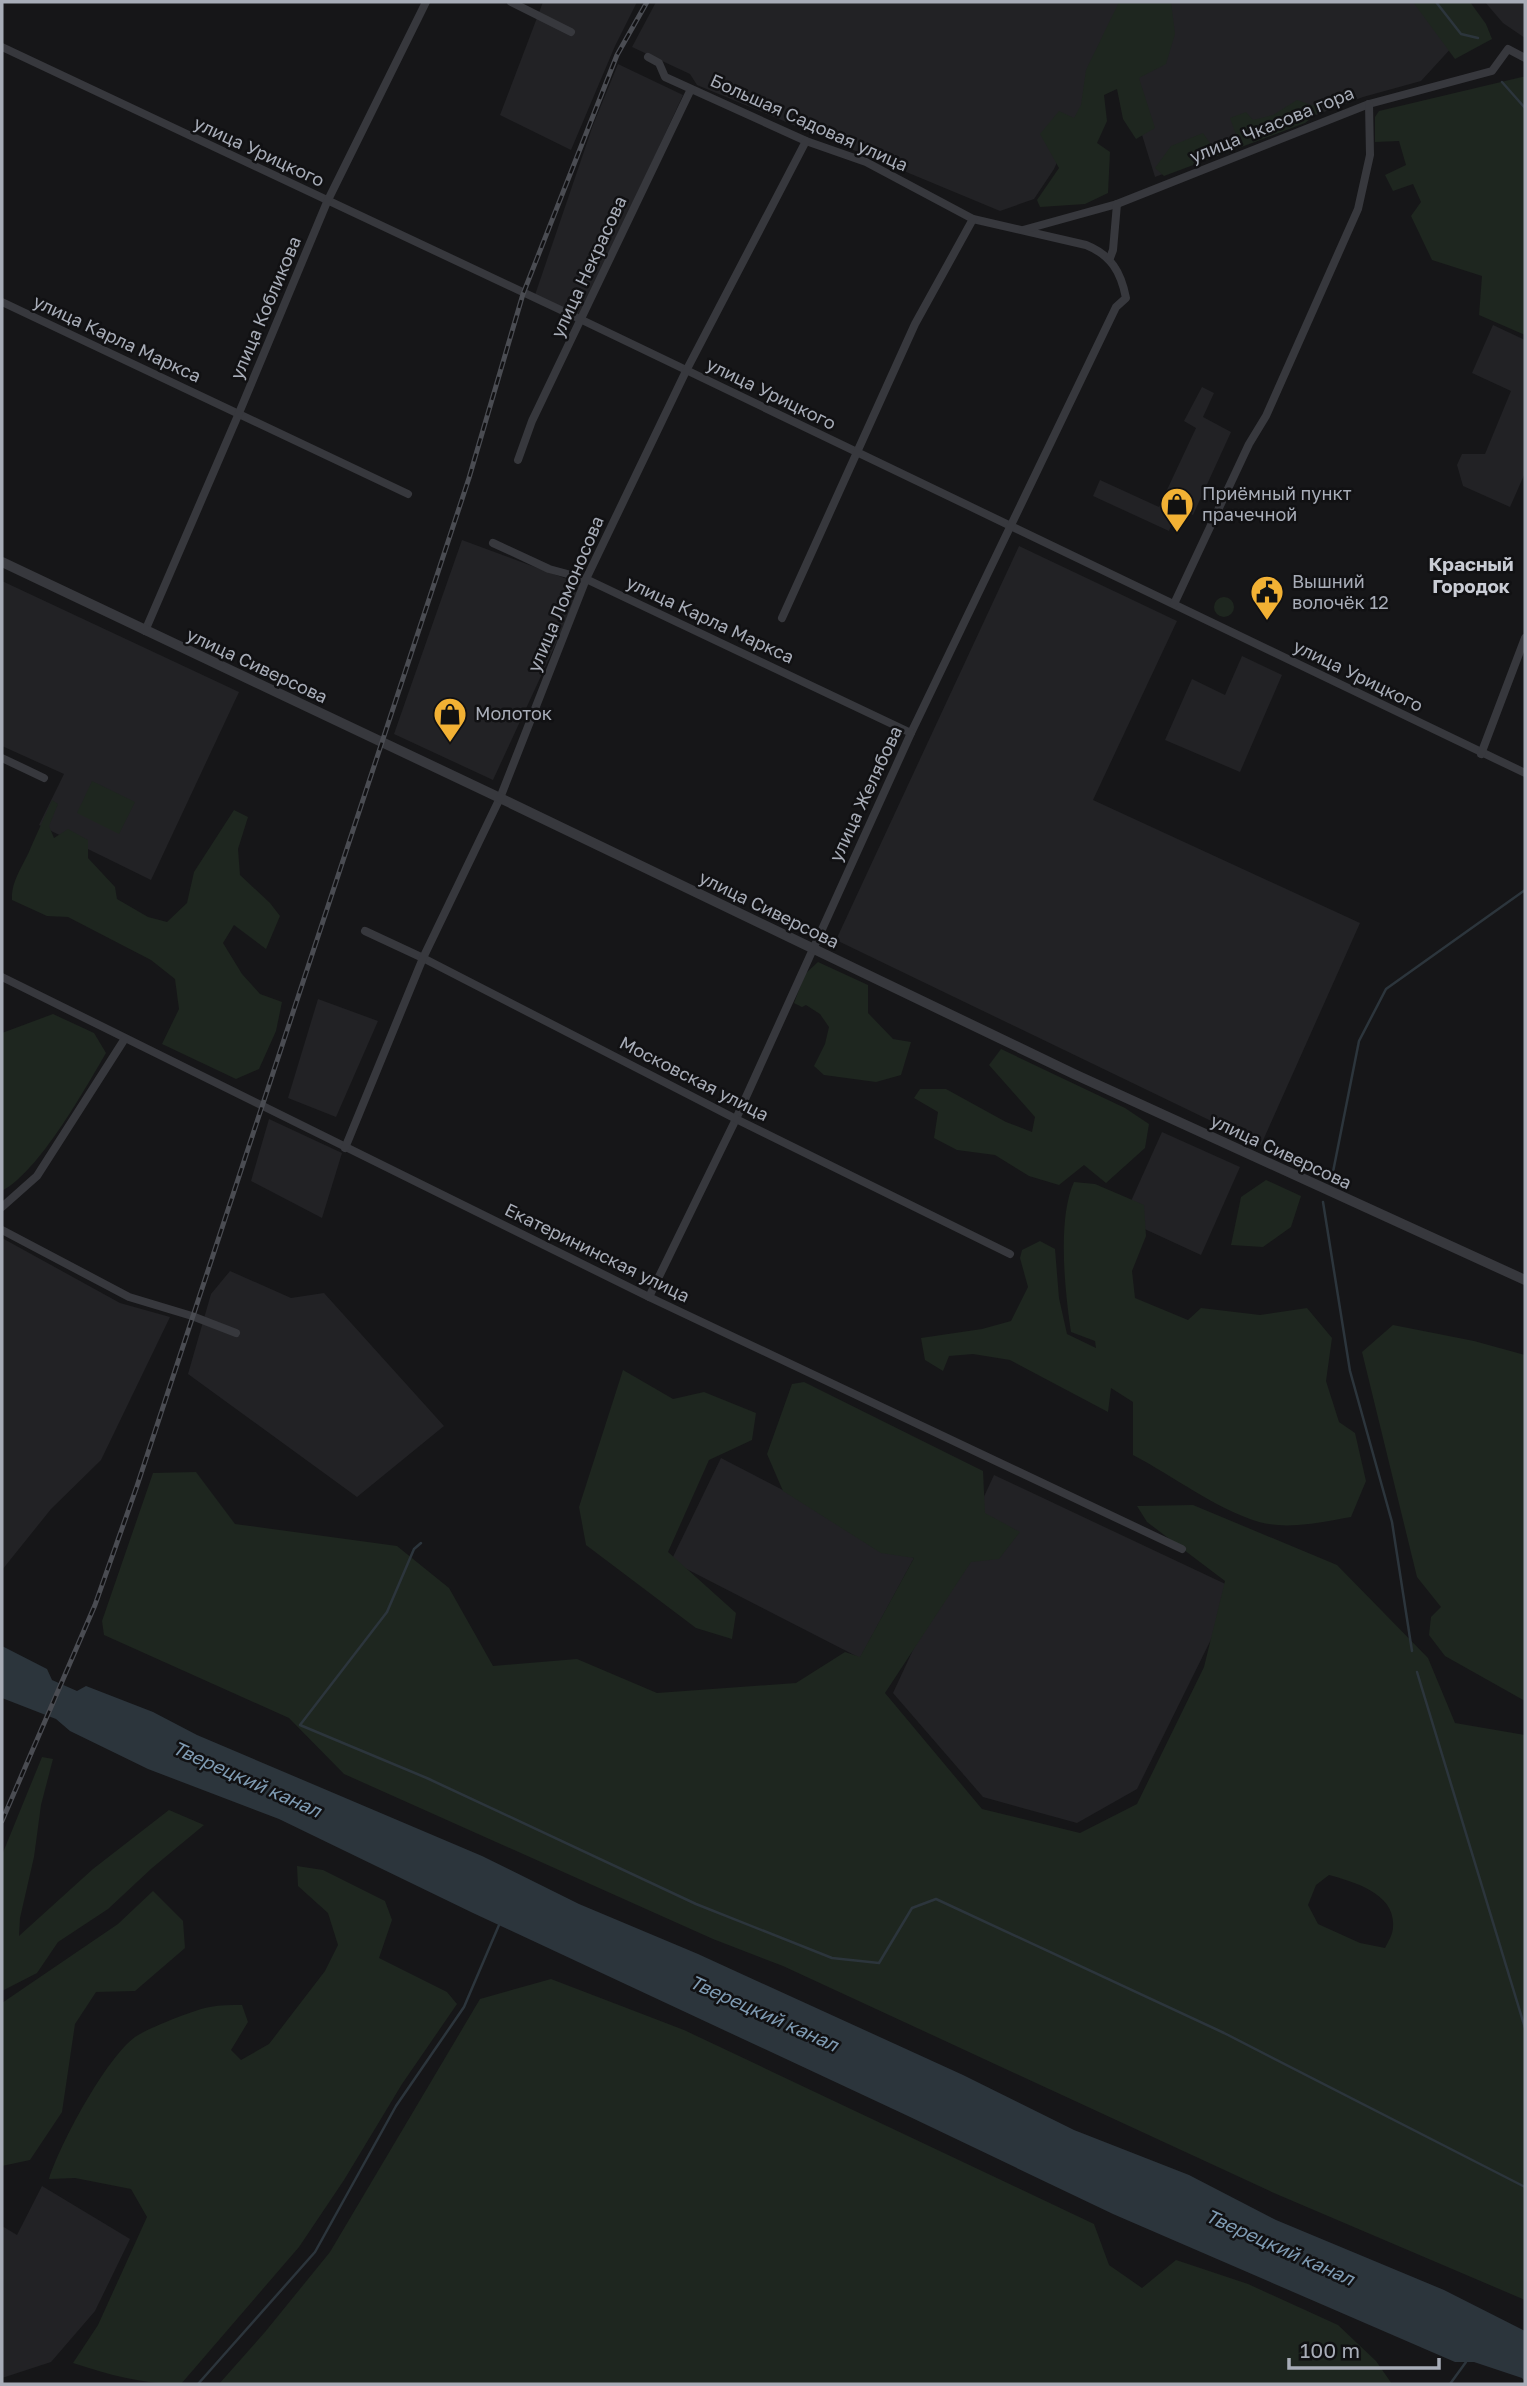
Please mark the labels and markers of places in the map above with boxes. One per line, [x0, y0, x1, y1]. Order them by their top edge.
place label: Приёмный пункт прачечной [1202, 482, 1352, 525]
shop icon: Приёмный пункт прачечной [1158, 485, 1196, 534]
place label: Вышний волочёк 12 [1292, 570, 1389, 613]
public building icon: Вышний волочёк 12 [1248, 573, 1286, 622]
shop icon: Молоток [431, 695, 469, 744]
place label: Молоток [475, 702, 552, 724]

